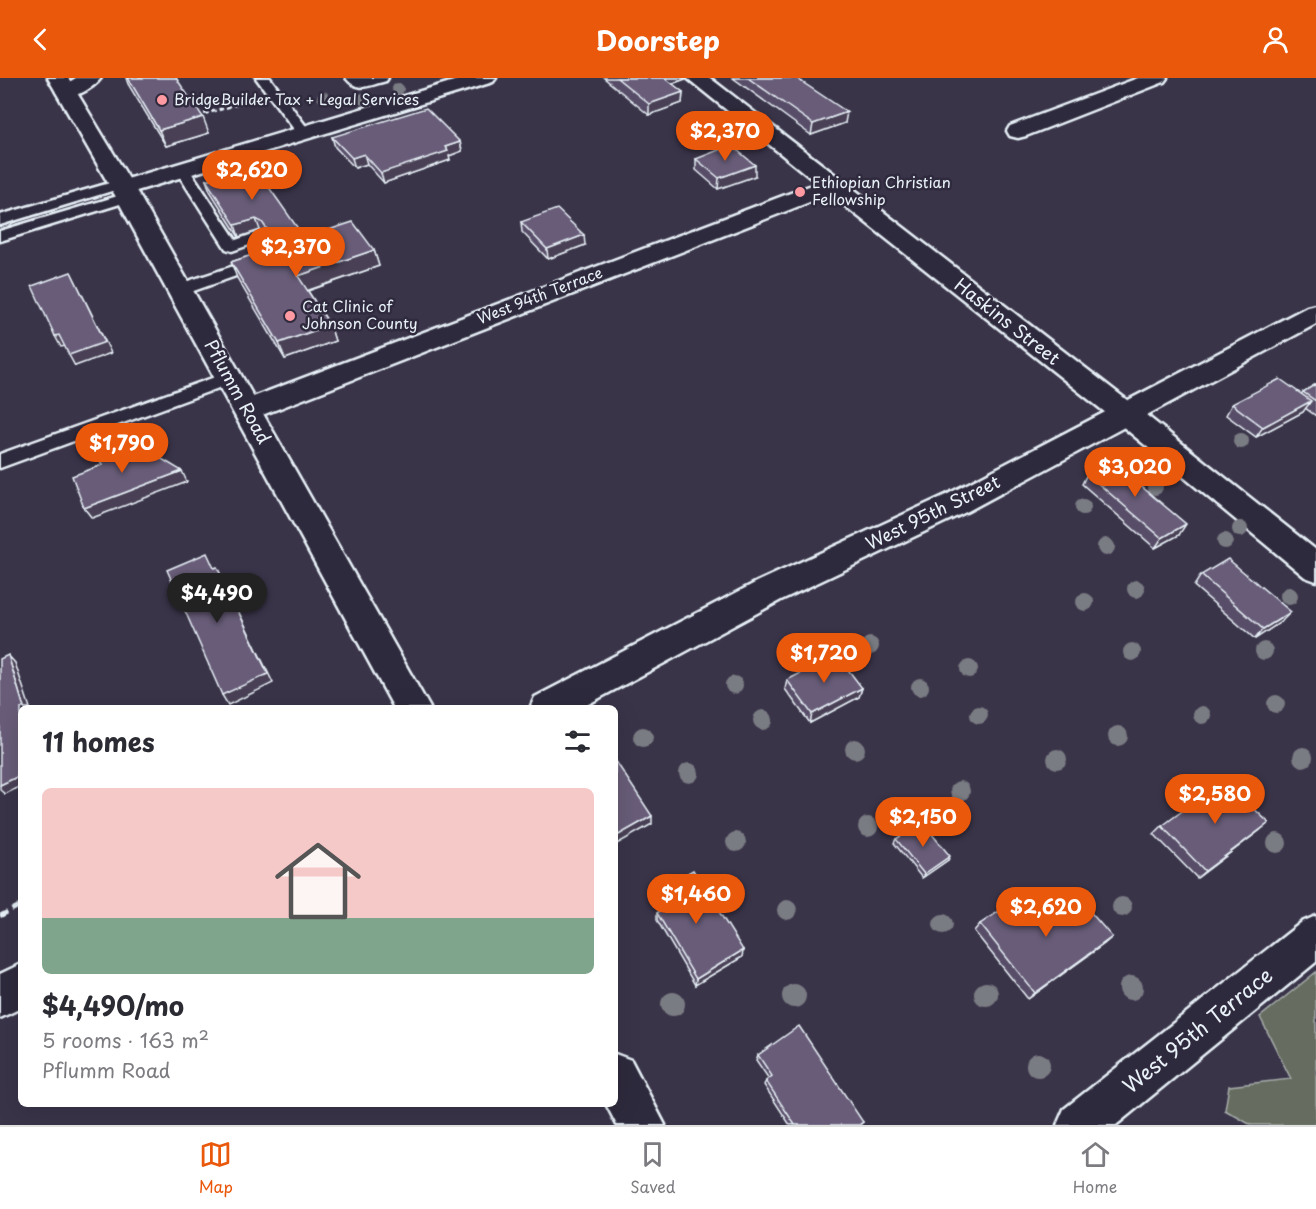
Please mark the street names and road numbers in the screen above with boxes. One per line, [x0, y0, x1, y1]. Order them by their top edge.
street label: West 94th Terrace [473, 260, 606, 329]
street label: Haskins Street [949, 271, 1067, 371]
street label: Pflumm Road [198, 334, 278, 448]
street label: West 95th Street [860, 467, 1004, 556]
street label: West 95th Terrace [1115, 959, 1279, 1100]

